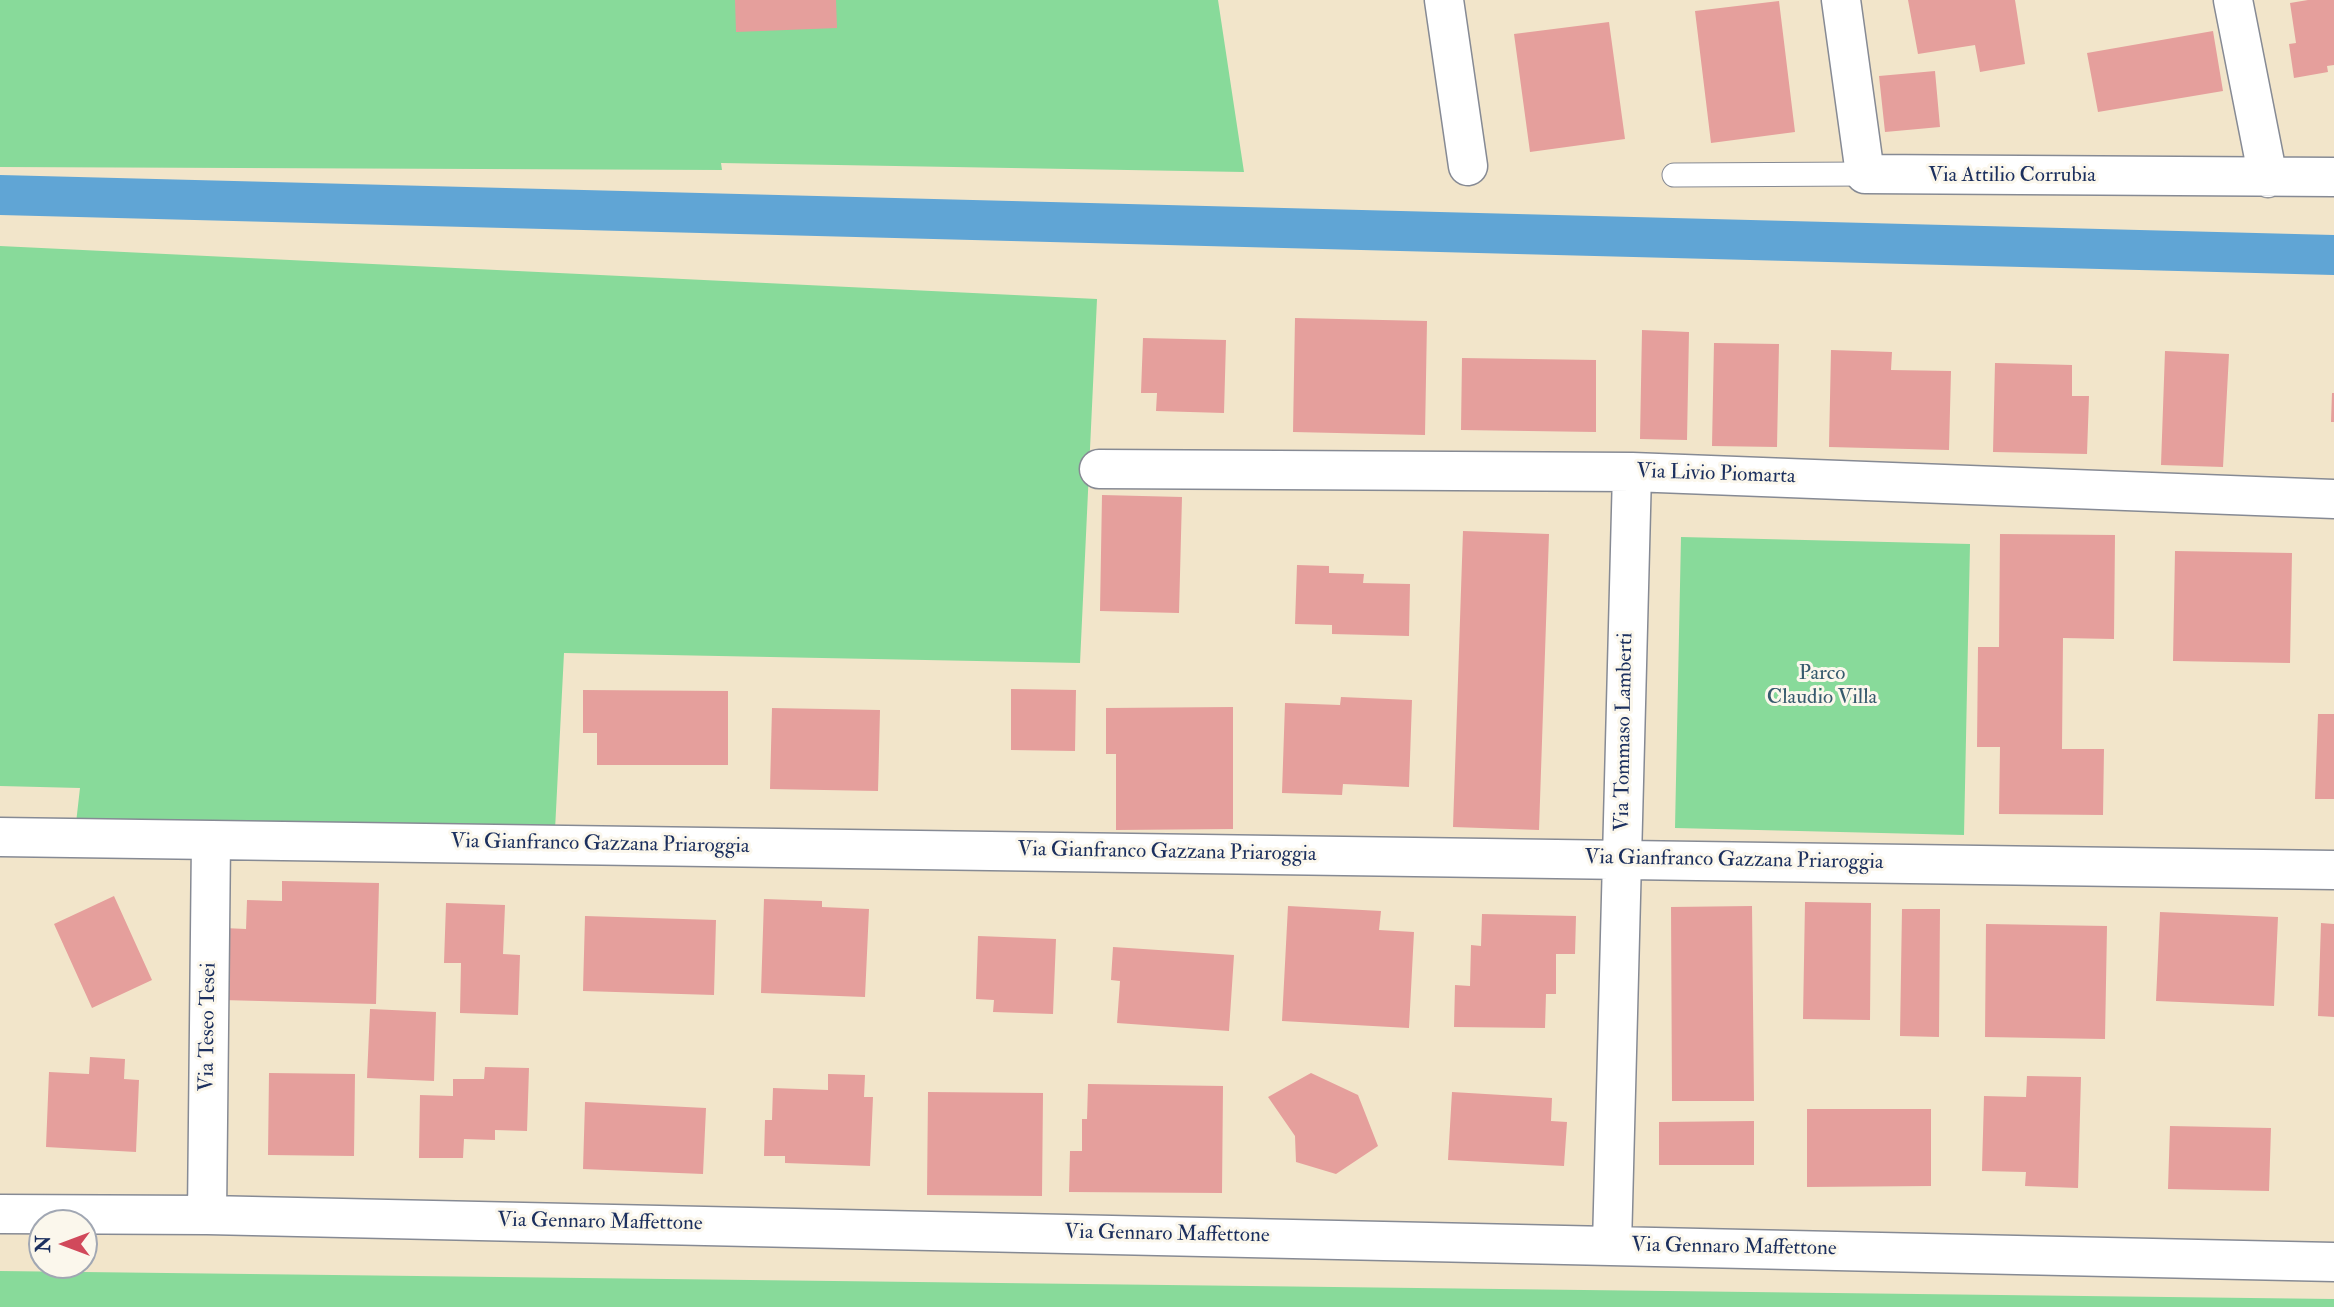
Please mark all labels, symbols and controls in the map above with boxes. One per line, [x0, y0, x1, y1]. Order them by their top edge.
street label: Via Attilio Corrubia [1928, 163, 2096, 189]
street label: Via Livio Piomarta [1636, 460, 1796, 490]
street label: Via Tommaso Lamberti [1611, 632, 1639, 832]
park label: Parco Claudio Villa [1767, 661, 1877, 711]
street label: Via Gianfranco Gazzana Priaroggia [450, 830, 750, 860]
street label: Via Gianfranco Gazzana Priaroggia [1017, 838, 1317, 868]
street label: Via Gianfranco Gazzana Priaroggia [1584, 846, 1884, 876]
street label: Via Teseo Tesei [195, 962, 223, 1092]
north arrow [28, 1209, 98, 1279]
street label: Via Gennaro Maffettone [497, 1209, 703, 1237]
street label: Via Gennaro Maffettone [1064, 1221, 1270, 1249]
street label: Via Gennaro Maffettone [1631, 1234, 1837, 1262]
text: N [32, 1236, 56, 1253]

